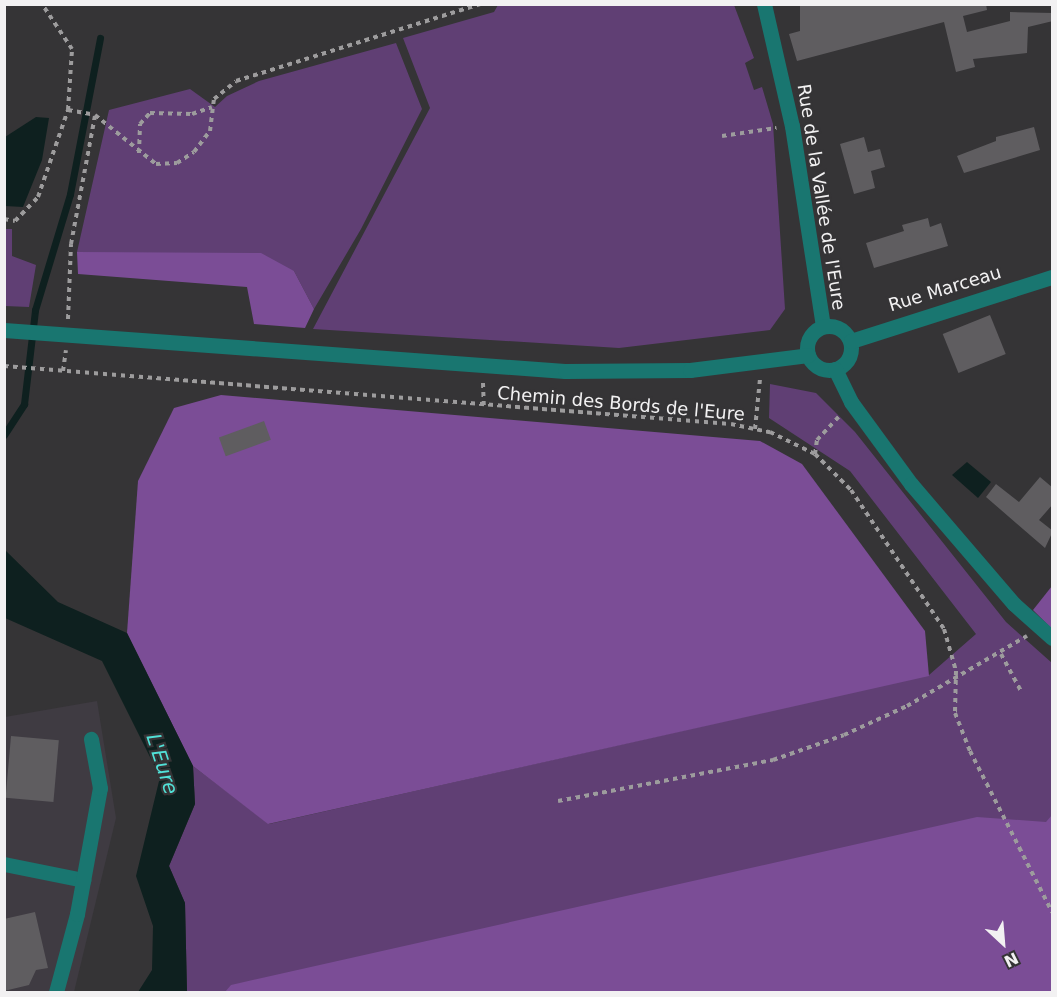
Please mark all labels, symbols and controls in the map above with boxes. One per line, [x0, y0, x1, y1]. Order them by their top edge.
street label: Rue de la Vallée de l'Eure [792, 82, 850, 312]
street label: Rue Marceau [886, 262, 1004, 316]
street label: Chemin des Bords de l'Eure [496, 382, 746, 426]
water label: L'Eure [141, 731, 183, 797]
north arrow [973, 913, 1033, 973]
text: N [1001, 948, 1021, 971]

